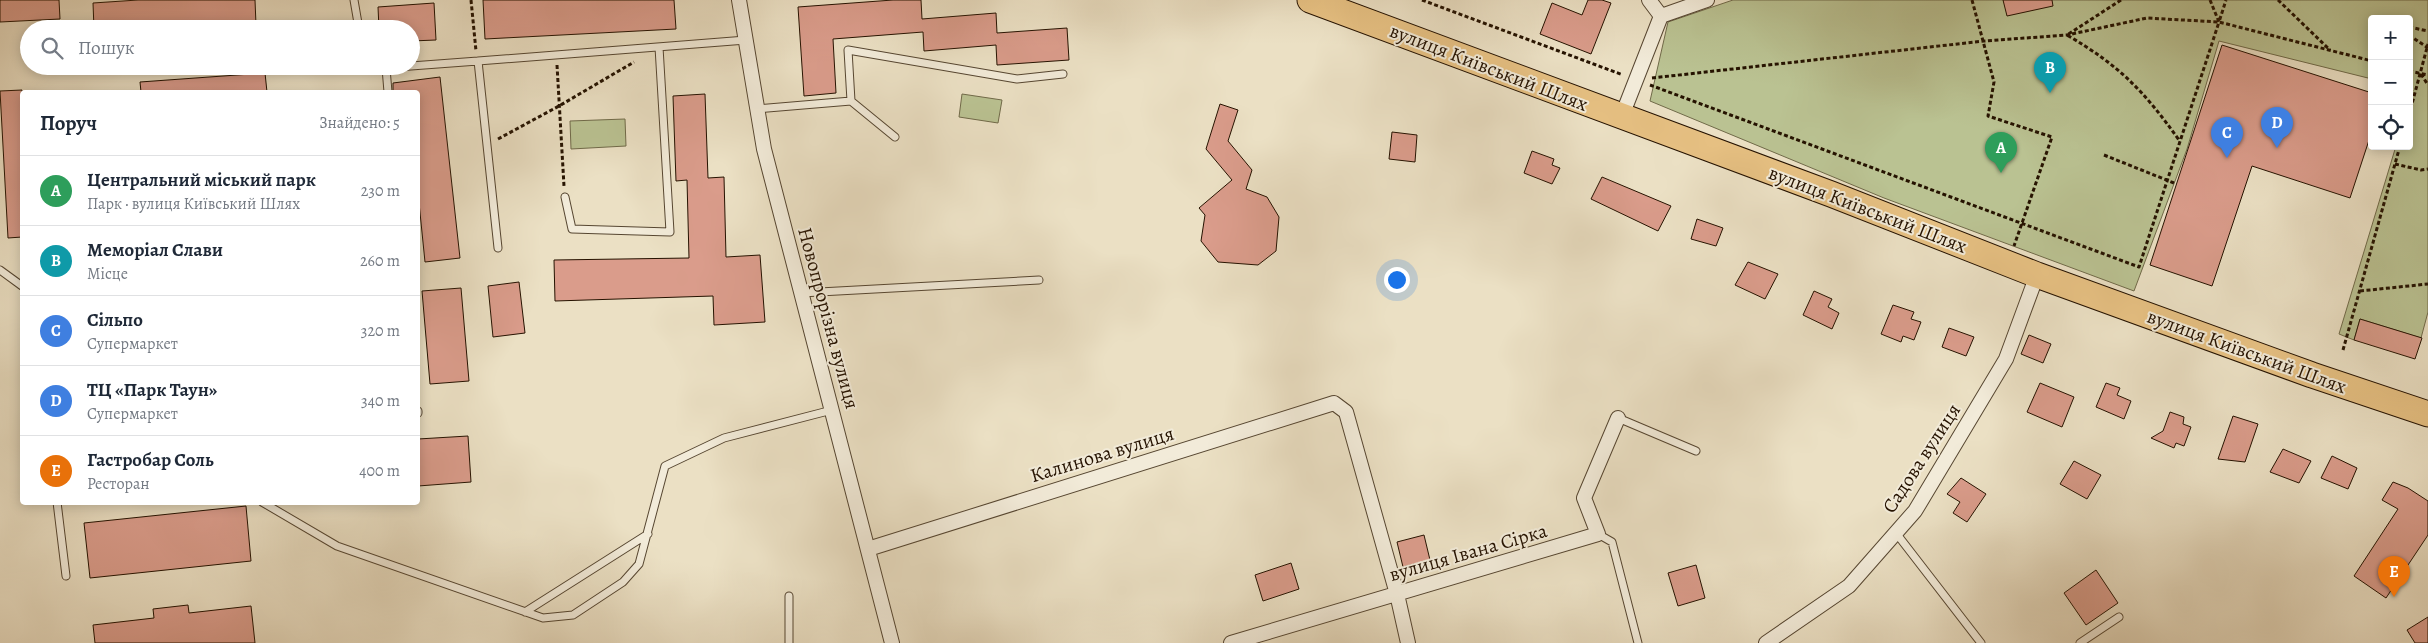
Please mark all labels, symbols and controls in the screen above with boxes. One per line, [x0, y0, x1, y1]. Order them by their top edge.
map controls [2368, 15, 2413, 150]
button: + [2368, 15, 2413, 60]
street label: вулиця Київський Шлях [1386, 17, 1592, 118]
search box [20, 20, 420, 75]
icon: search [38, 34, 66, 62]
text: Пошук [78, 35, 135, 61]
pin: B [2034, 52, 2066, 93]
button: − [2368, 60, 2413, 105]
button: locate [2368, 105, 2413, 150]
pin: D [2261, 107, 2293, 148]
text: Поруч [40, 109, 97, 137]
text: Знайдено: 5 [319, 112, 400, 134]
pin: C [2211, 117, 2243, 158]
pin: A [1985, 132, 2017, 173]
street label: вулиця Київський Шлях [1765, 159, 1971, 260]
text: Центральний міський парк [87, 167, 316, 193]
text: A [51, 180, 61, 202]
text: 230 m [361, 180, 400, 202]
text: Парк · вулиця Київський Шлях [87, 193, 300, 215]
street label: Новопрорізна вулиця [791, 224, 866, 412]
text: Mеморіал Слави [87, 237, 223, 263]
text: B [51, 250, 61, 272]
text: 260 m [360, 250, 400, 272]
text: Місце [87, 263, 128, 285]
your location [1384, 267, 1410, 293]
street label: вулиця Київський Шлях [2143, 303, 2351, 400]
text: Сільпо [87, 307, 143, 333]
text: C [51, 320, 61, 342]
text: 320 m [361, 320, 400, 342]
text: Супермаркет [87, 333, 178, 355]
text: ТЦ «Парк Таун» [87, 377, 217, 403]
text: D [50, 390, 62, 412]
text: 340 m [361, 390, 400, 412]
street label: Садова вулиця [1876, 398, 1967, 518]
text: Супермаркет [87, 403, 178, 425]
street label: Калинова вулиця [1027, 420, 1177, 489]
text: Гастробар Соль [87, 447, 214, 473]
text: E [51, 460, 61, 482]
text: 400 m [359, 460, 400, 482]
text: Ресторан [87, 473, 150, 495]
street label: вулиця Івана Сірка [1386, 517, 1551, 588]
pin: E [2378, 556, 2410, 597]

